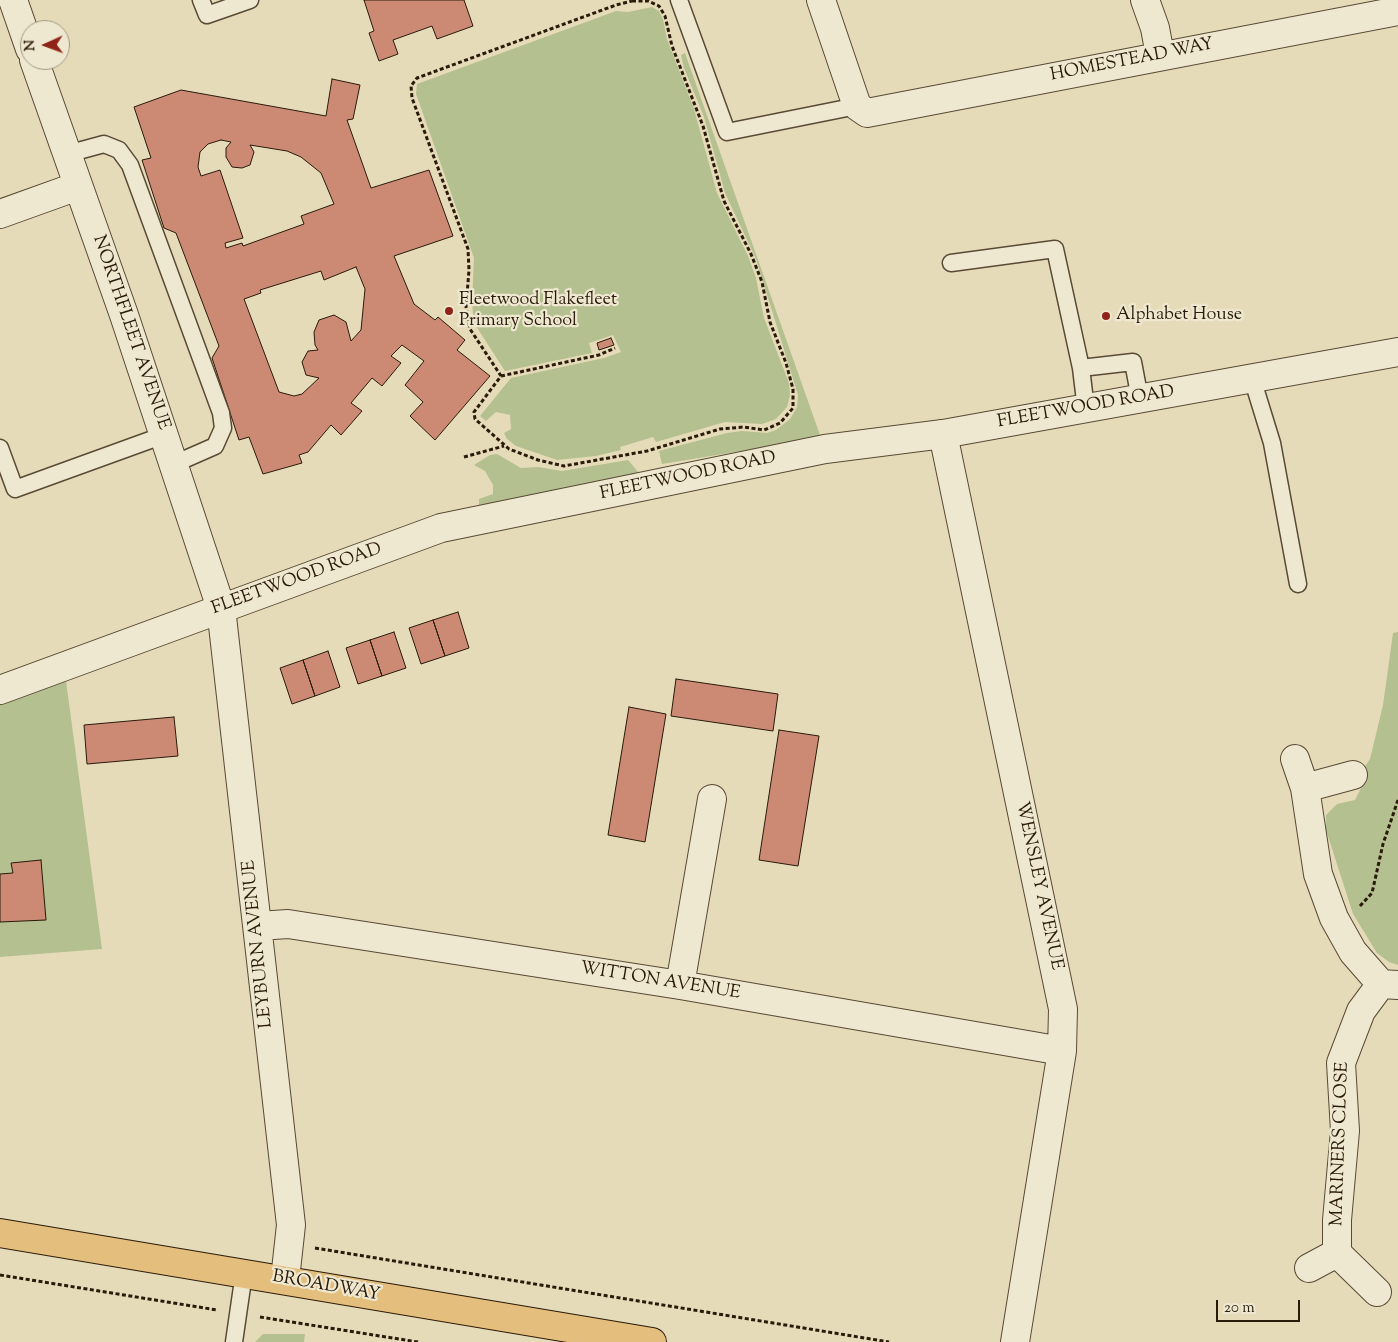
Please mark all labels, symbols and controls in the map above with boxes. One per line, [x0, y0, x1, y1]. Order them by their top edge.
north arrow [20, 20, 70, 70]
street label: HOMESTEAD WAY [1048, 35, 1216, 87]
text: N [21, 40, 41, 51]
street label: NORTHFLEET AVENUE [87, 233, 173, 433]
place label: Fleetwood Flakefleet Primary School [459, 290, 617, 332]
marker: Fleetwood Flakefleet Primary School [443, 305, 455, 317]
place label: Alphabet House [1116, 305, 1242, 327]
marker: Alphabet House [1100, 310, 1112, 322]
street label: FLEETWOOD ROAD [996, 382, 1176, 434]
street label: FLEETWOOD ROAD [598, 448, 778, 506]
street label: FLEETWOOD ROAD [209, 539, 385, 621]
street label: WENSLEY AVENUE [1010, 800, 1066, 972]
street label: LEYBURN AVENUE [239, 859, 279, 1029]
street label: WITTON AVENUE [578, 959, 742, 1005]
street label: MARINERS CLOSE [1327, 1061, 1355, 1227]
street label: BROADWAY [270, 1267, 382, 1307]
scale bar [1218, 1290, 1302, 1322]
text: 20 m [1224, 1298, 1255, 1319]

